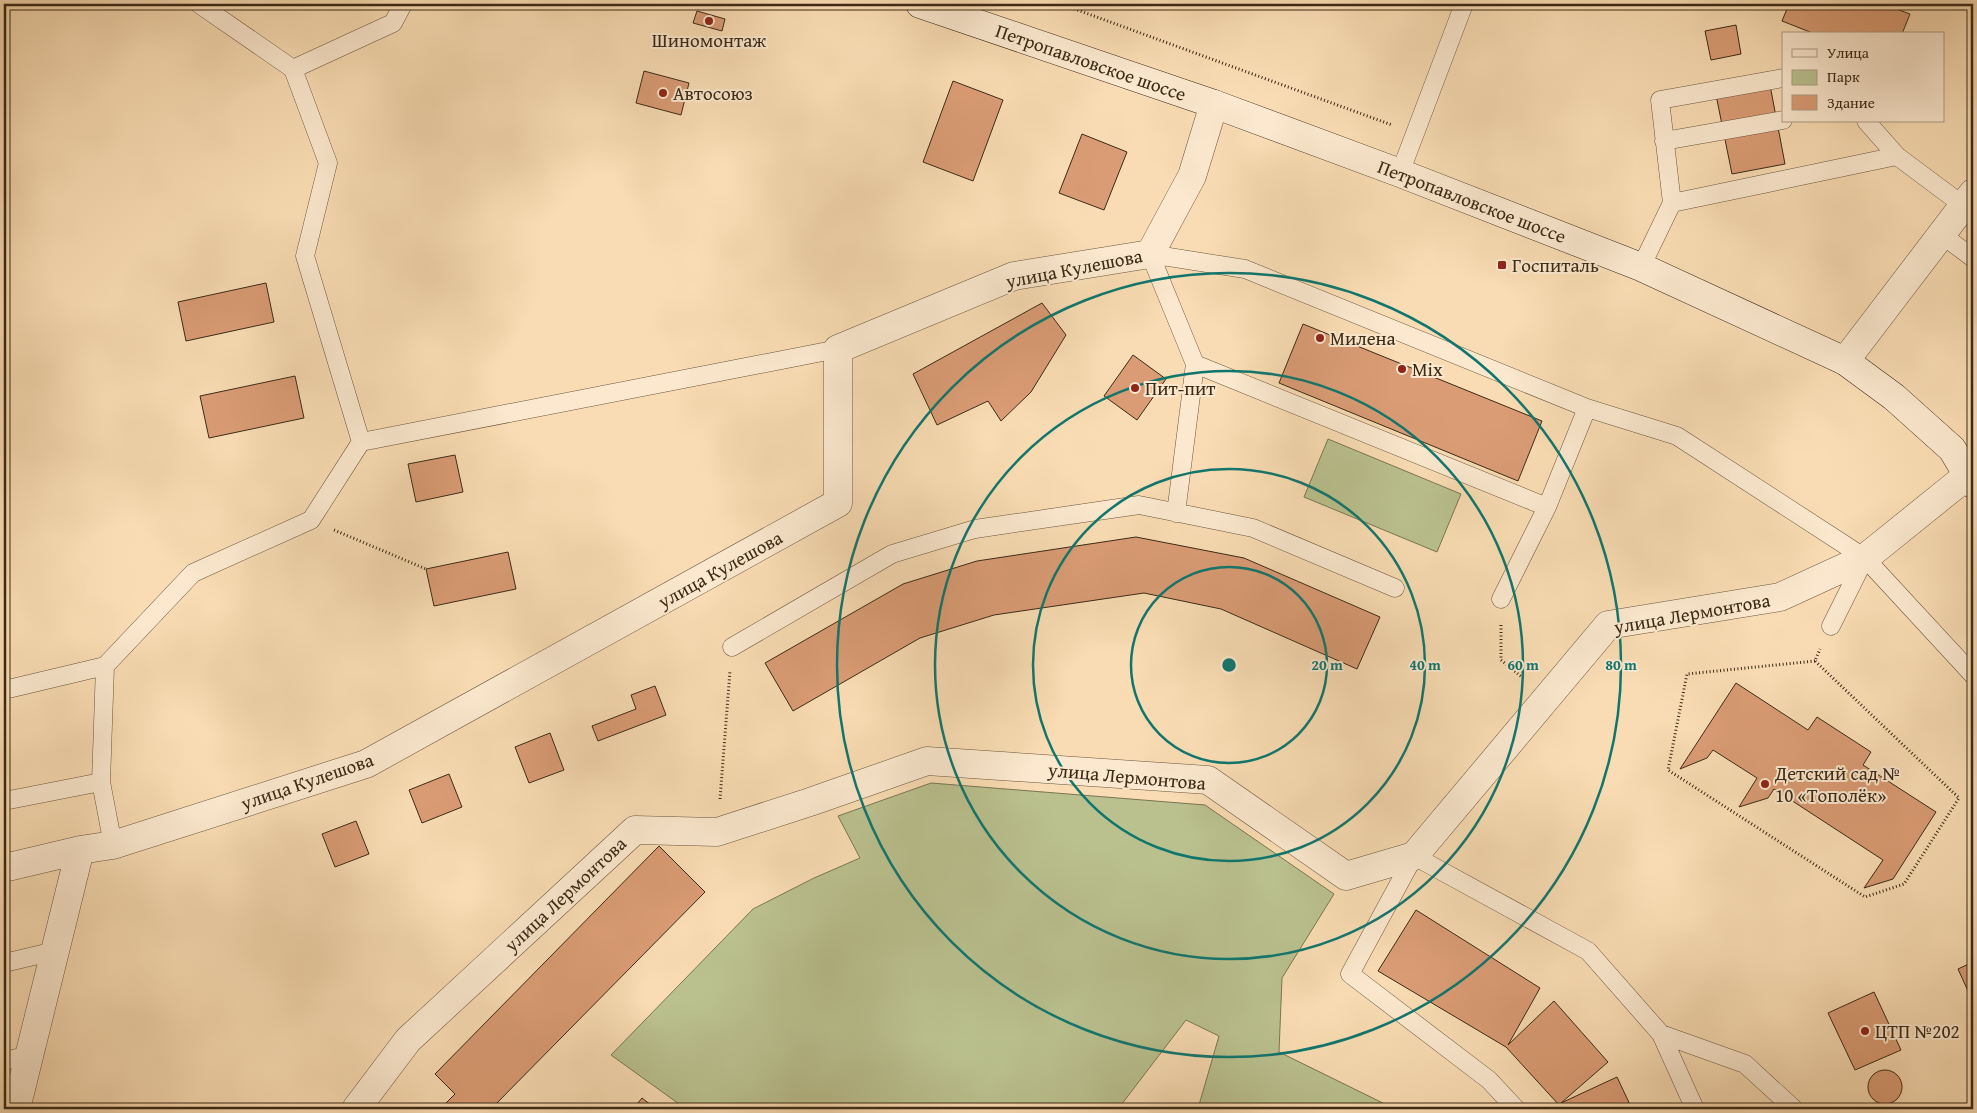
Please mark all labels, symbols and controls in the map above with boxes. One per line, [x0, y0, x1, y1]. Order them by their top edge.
marker: Шиномонтаж [703, 15, 715, 27]
street label: Петропавловское шоссе [992, 16, 1190, 108]
place label: Шиномонтаж [652, 26, 766, 54]
legend [1782, 32, 1944, 122]
text: Улица [1827, 42, 1870, 63]
text: Парк [1827, 66, 1860, 87]
place label: Автосоюз [673, 79, 753, 107]
marker: Автосоюз [657, 87, 669, 99]
text: Здание [1827, 92, 1875, 113]
street label: Петропавловское шоссе [1374, 152, 1570, 250]
street label: улица Кулешова [1002, 241, 1145, 295]
place label: Госпиталь [1512, 251, 1599, 279]
marker: Госпиталь [1496, 259, 1508, 271]
place label: Милена [1330, 324, 1396, 352]
marker: Милена [1314, 332, 1326, 344]
place label: Mix [1412, 355, 1443, 383]
marker: Mix [1396, 363, 1408, 375]
place label: Пит-пит [1145, 374, 1216, 402]
marker: Пит-пит [1129, 382, 1141, 394]
street label: улица Кулешова [652, 523, 787, 615]
street label: улица Лермонтова [1611, 585, 1772, 641]
text: 20 m [1311, 654, 1343, 675]
text: 40 m [1409, 654, 1441, 675]
text: 60 m [1507, 654, 1539, 675]
text: 80 m [1605, 654, 1637, 675]
centre of rings [1220, 656, 1238, 674]
street label: улица Кулешова [236, 745, 377, 817]
street label: улица Лермонтова [1046, 755, 1207, 797]
place label: Детский сад № 10 «Тополёк» [1774, 759, 1900, 809]
marker: Детский сад № 10 «Тополёк» [1759, 778, 1771, 790]
street label: улица Лермонтова [497, 830, 632, 959]
place label: ЦТП №202 [1875, 1017, 1960, 1045]
marker: ЦТП №202 [1859, 1025, 1871, 1037]

